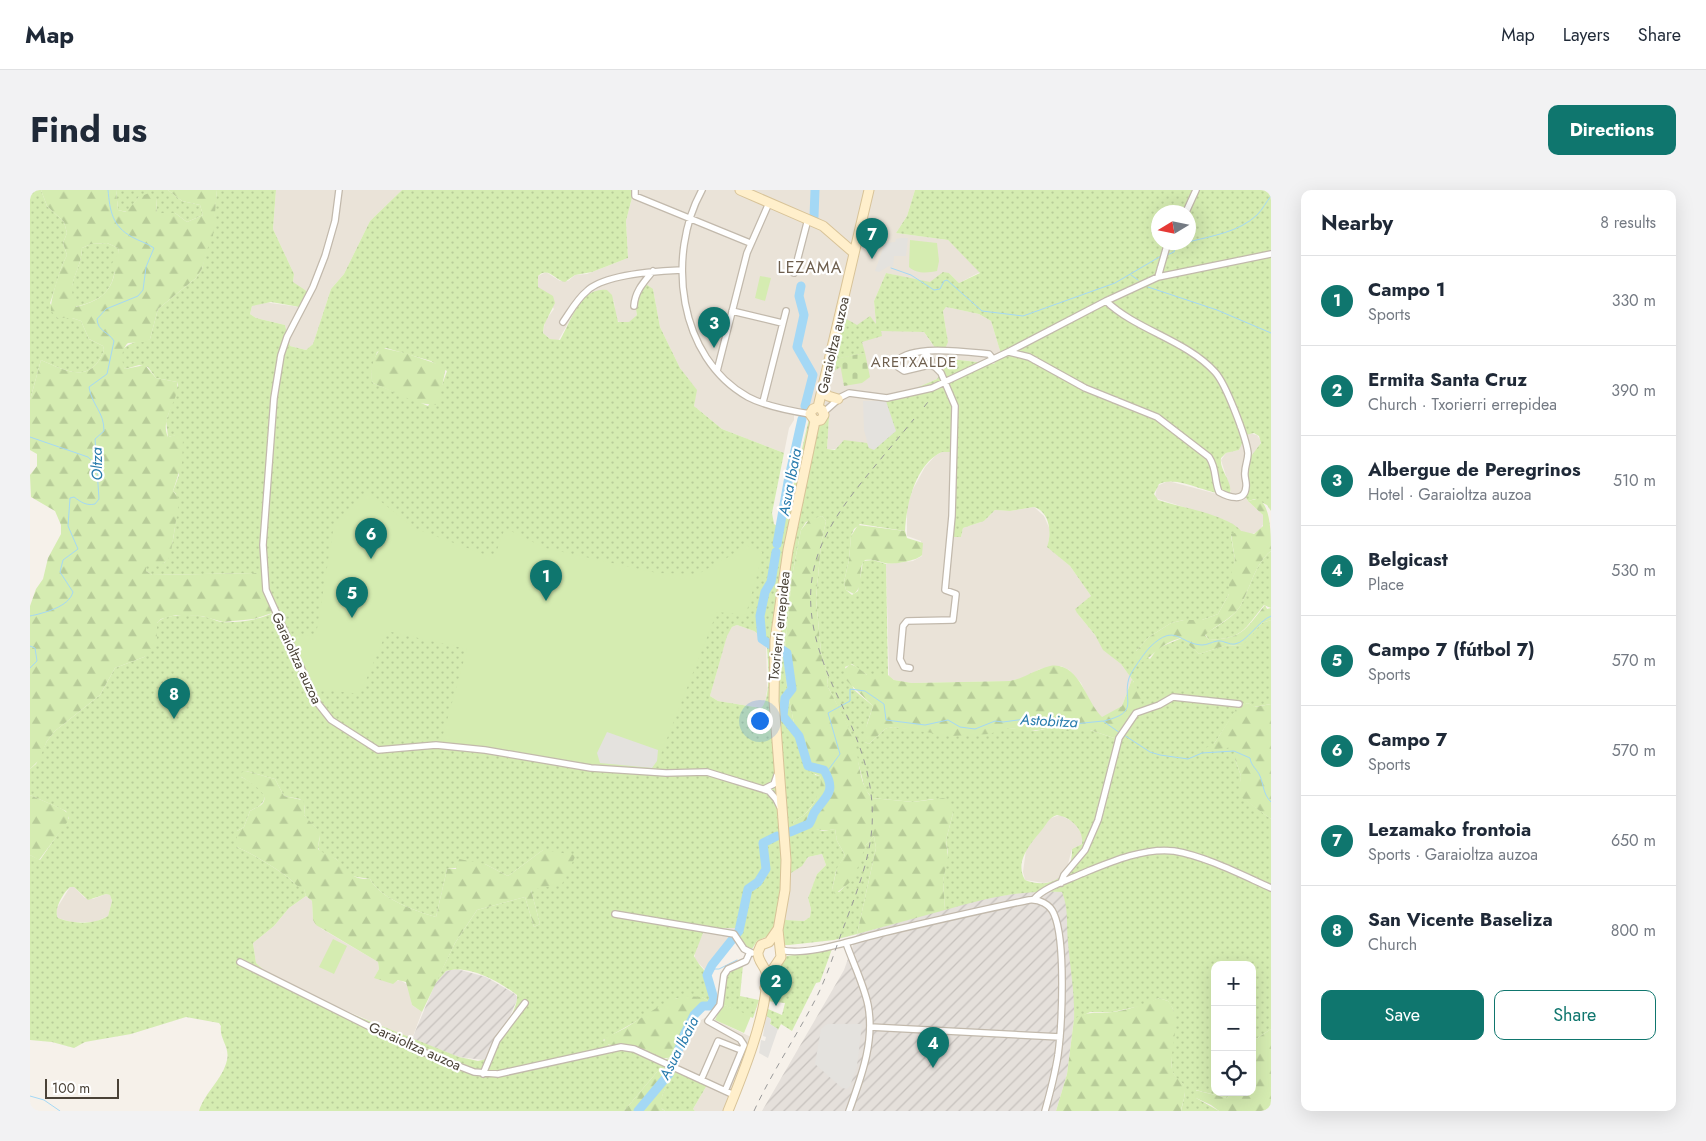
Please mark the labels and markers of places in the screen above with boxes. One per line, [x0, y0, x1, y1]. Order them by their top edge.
pin: 7 [856, 218, 888, 259]
pin: 3 [698, 307, 730, 348]
pin: 6 [355, 518, 387, 559]
pin: 1 [530, 560, 562, 601]
pin: 5 [336, 577, 368, 618]
pin: 8 [158, 678, 190, 719]
pin: 2 [760, 965, 792, 1006]
pin: 4 [917, 1027, 949, 1068]

